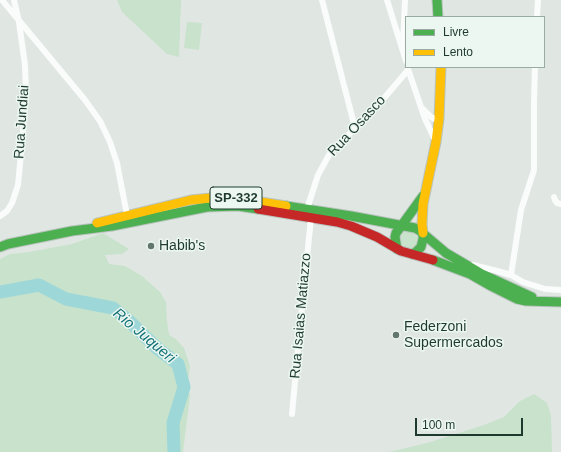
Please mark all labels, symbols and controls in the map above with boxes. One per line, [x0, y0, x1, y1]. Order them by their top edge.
legend [405, 16, 545, 68]
text: Livre [443, 25, 469, 39]
text: Lento [443, 45, 473, 59]
street label: Rua Jundiai [11, 85, 33, 159]
street label: Rua Osasco [325, 92, 389, 160]
road number: SP-332 [210, 187, 262, 209]
place label: Habib's [159, 238, 205, 254]
marker: Habib's [146, 241, 156, 251]
street label: Rua Isaias Matiazzo [287, 252, 315, 380]
water label: Rio Juqueri [109, 305, 179, 367]
place label: Federzoni Supermercados [404, 319, 503, 352]
marker: Federzoni Supermercados [391, 330, 401, 340]
scale bar [417, 410, 525, 436]
text: 100 m [422, 418, 455, 432]

